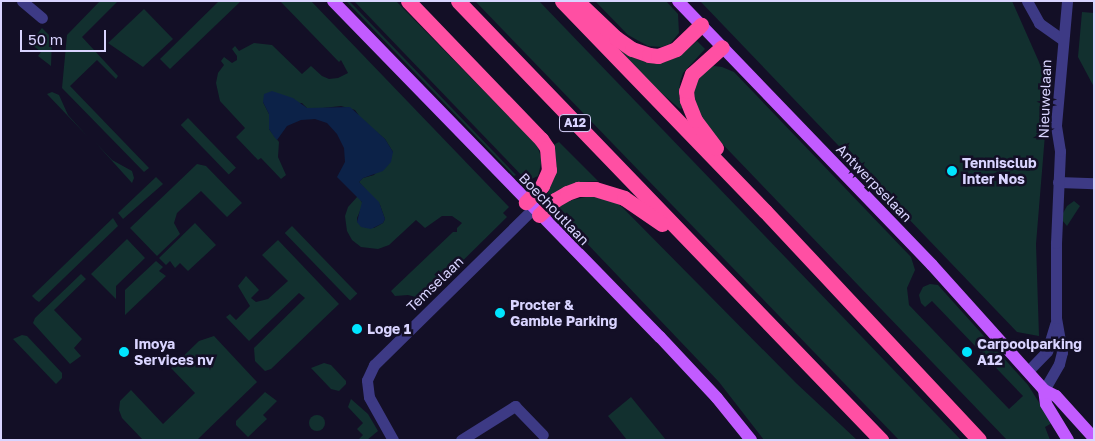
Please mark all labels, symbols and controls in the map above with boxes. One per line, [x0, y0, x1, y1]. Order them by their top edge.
scale bar [22, 20, 109, 52]
text: 50 m [28, 30, 63, 48]
street label: Nieuwelaan [1035, 59, 1055, 139]
road number: A12 [559, 114, 591, 132]
street label: Antwerpselaan [833, 141, 915, 225]
place label: Tennisclub Inter Nos [962, 155, 1037, 188]
marker: Tennisclub Inter Nos [946, 165, 958, 177]
street label: Boechoutlaan [515, 170, 593, 248]
street label: Temselaan [403, 253, 467, 315]
place label: Procter & Gamble Parking [510, 297, 617, 330]
marker: Procter & Gamble Parking [494, 307, 506, 319]
place label: Loge 1 [367, 321, 411, 337]
marker: Loge 1 [351, 323, 363, 335]
place label: Imoya Services nv [134, 336, 214, 368]
place label: Carpoolparking A12 [977, 336, 1082, 368]
marker: Imoya Services nv [118, 346, 130, 358]
marker: Carpoolparking A12 [961, 346, 973, 358]

